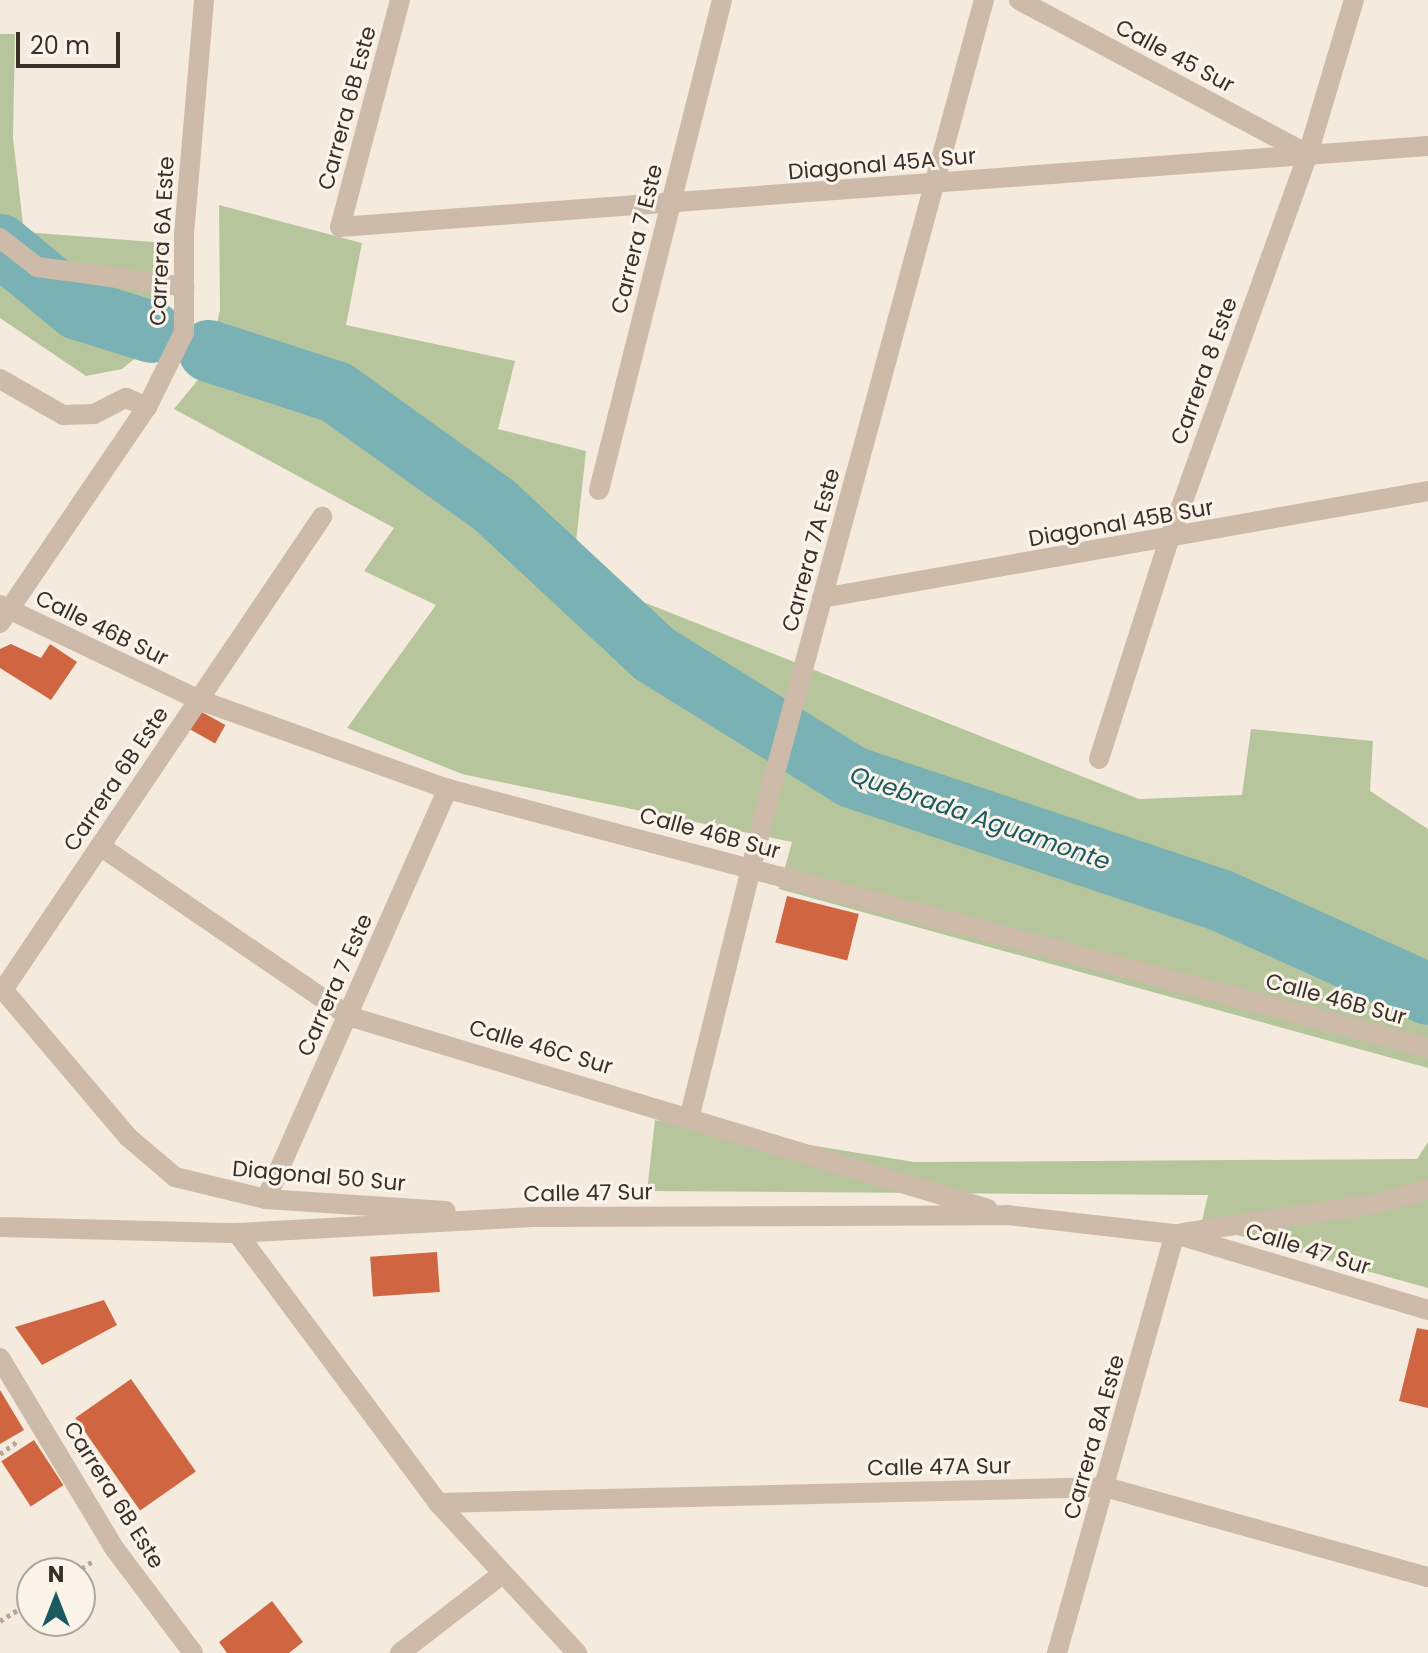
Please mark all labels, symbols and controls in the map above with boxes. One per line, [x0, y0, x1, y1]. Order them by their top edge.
street label: Calle 45 Sur [1111, 14, 1239, 98]
scale bar [20, 16, 124, 66]
street label: Carrera 6B Este [312, 23, 382, 193]
text: 20 m [30, 29, 90, 62]
street label: Diagonal 45A Sur [787, 143, 977, 185]
street label: Carrera 6A Este [144, 155, 180, 327]
street label: Carrera 7 Este [606, 161, 668, 317]
street label: Carrera 8 Este [1165, 294, 1243, 448]
street label: Carrera 7A Este [777, 465, 845, 635]
street label: Diagonal 45B Sur [1027, 494, 1215, 552]
street label: Calle 46B Sur [31, 584, 173, 672]
street label: Carrera 6B Este [58, 702, 174, 856]
water label: Quebrada Aguamonte [846, 760, 1114, 876]
street label: Calle 46B Sur [637, 802, 783, 864]
street label: Carrera 7 Este [292, 910, 378, 1060]
street label: Calle 46B Sur [1263, 968, 1409, 1030]
street label: Calle 46C Sur [466, 1014, 616, 1080]
street label: Diagonal 50 Sur [231, 1155, 407, 1197]
street label: Calle 47 Sur [523, 1179, 653, 1207]
street label: Calle 47 Sur [1242, 1218, 1374, 1280]
street label: Carrera 8A Este [1058, 1352, 1130, 1522]
street label: Carrera 6B Este [58, 1417, 170, 1573]
street label: Calle 47A Sur [867, 1453, 1011, 1481]
north arrow [16, 1557, 96, 1637]
text: N [48, 1559, 64, 1590]

